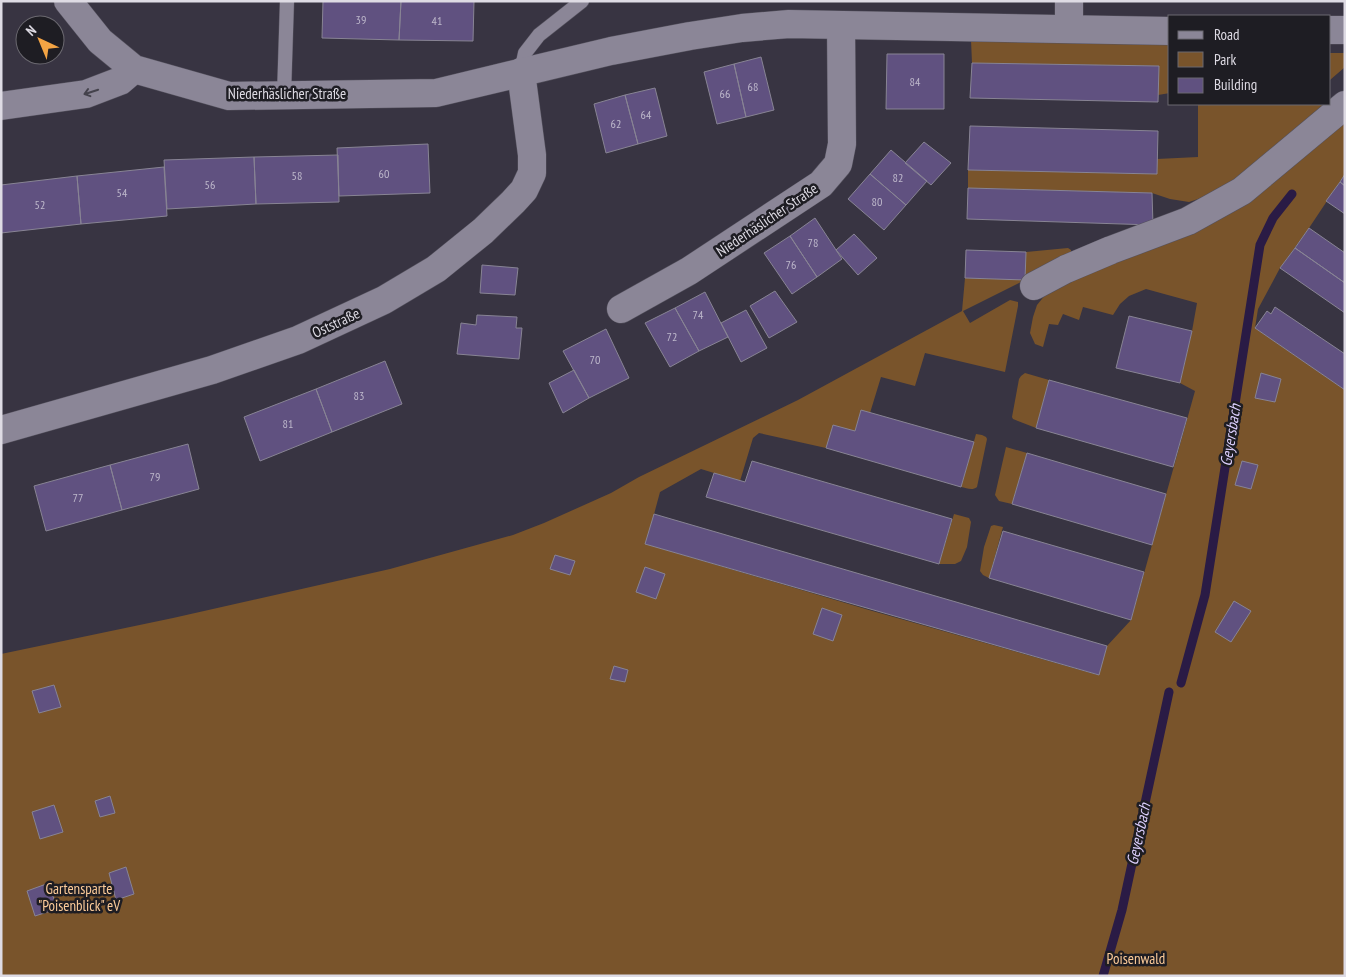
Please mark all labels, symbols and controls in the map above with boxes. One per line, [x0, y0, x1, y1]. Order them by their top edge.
house number: 39 [356, 12, 366, 27]
house number: 41 [432, 13, 442, 28]
north arrow [15, 15, 65, 65]
legend [1168, 15, 1331, 105]
text: N [22, 22, 40, 40]
text: Road [1214, 25, 1240, 44]
text: Park [1214, 50, 1236, 69]
house number: 84 [910, 74, 921, 89]
text: Building [1214, 75, 1257, 94]
house number: 68 [748, 79, 758, 94]
street label: Niederhäslicher Straße [228, 84, 346, 103]
house number: 66 [720, 86, 730, 101]
one-way arrow [84, 87, 100, 97]
house number: 64 [641, 107, 652, 122]
house number: 62 [611, 116, 621, 131]
house number: 60 [379, 166, 389, 181]
house number: 58 [292, 168, 302, 183]
house number: 82 [893, 170, 903, 185]
house number: 56 [205, 177, 215, 192]
street label: Niederhäslicher Straße [712, 179, 821, 261]
house number: 54 [117, 185, 128, 200]
house number: 80 [872, 194, 882, 209]
house number: 52 [35, 197, 45, 212]
house number: 78 [808, 235, 818, 250]
house number: 76 [786, 257, 796, 272]
street label: Oststraße [309, 303, 363, 342]
house number: 74 [693, 307, 704, 322]
house number: 72 [667, 329, 677, 344]
house number: 70 [590, 352, 600, 367]
house number: 83 [354, 388, 364, 403]
water label: Geyersbach [1215, 402, 1245, 468]
house number: 81 [283, 416, 293, 431]
house number: 79 [150, 469, 160, 484]
house number: 77 [73, 490, 83, 505]
water label: Geyersbach [1122, 800, 1154, 867]
park label: Gartensparte "Poisenblick" eV [38, 879, 120, 915]
park label: Poisenwald [1107, 949, 1165, 968]

